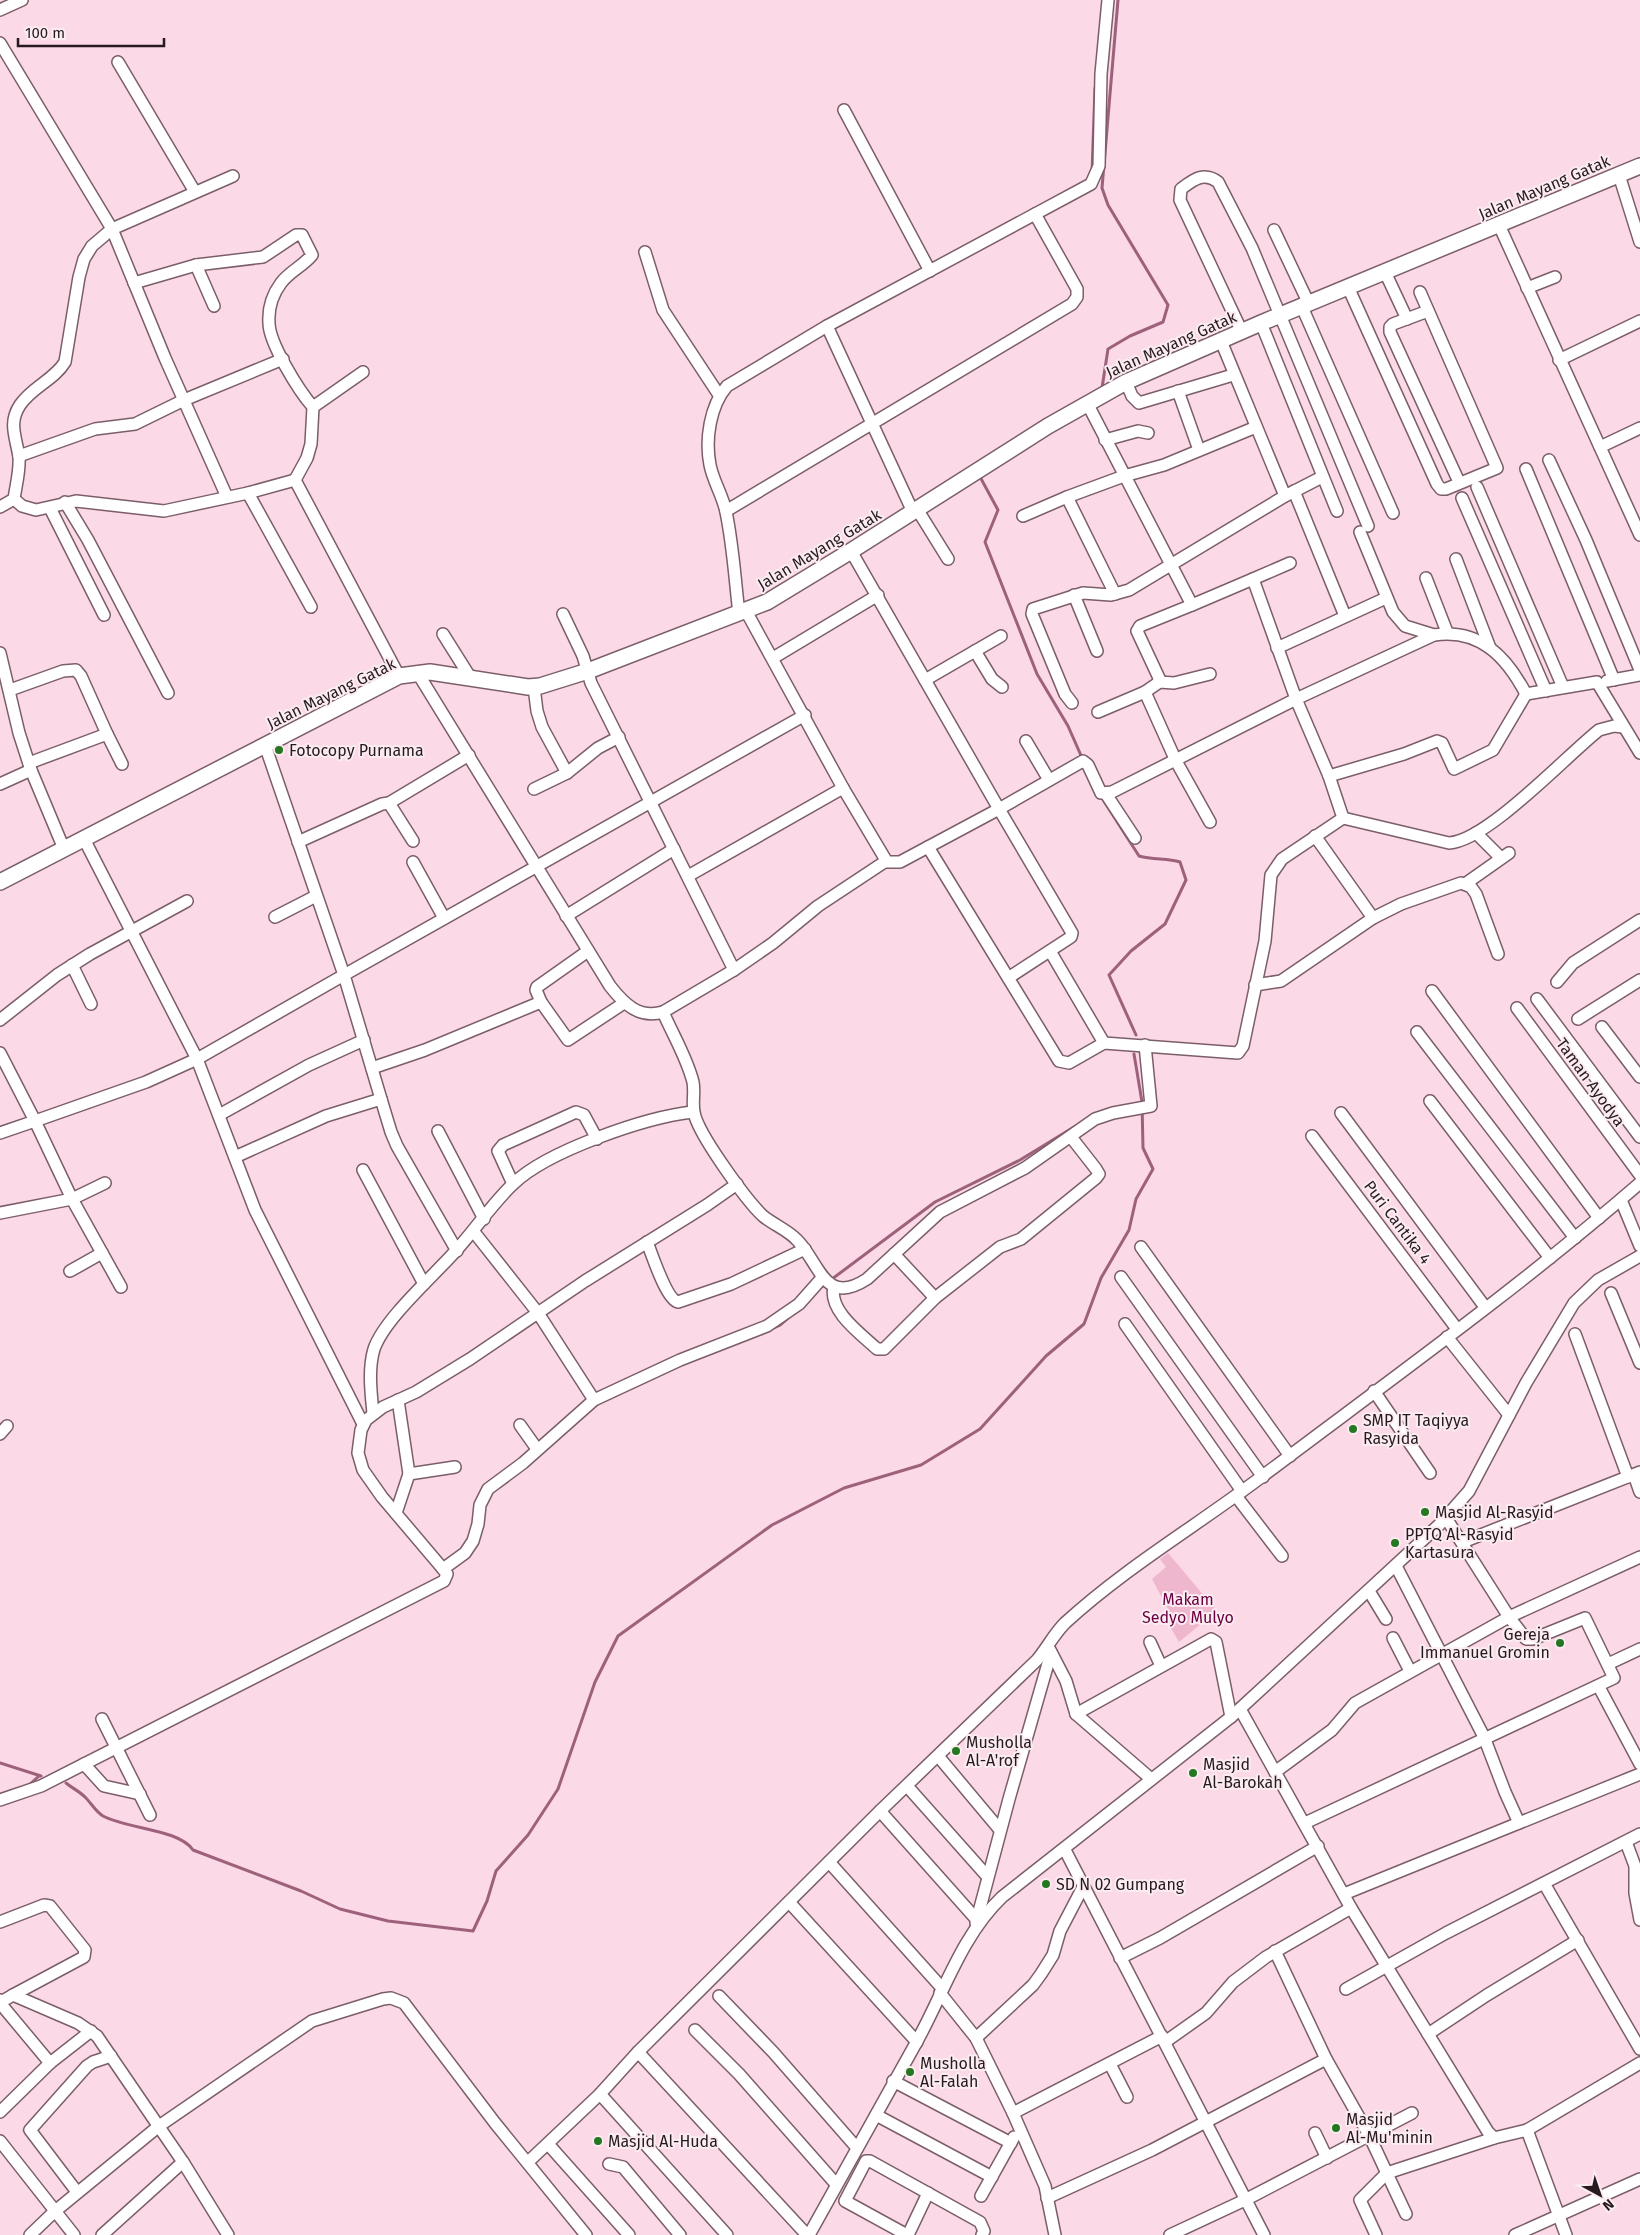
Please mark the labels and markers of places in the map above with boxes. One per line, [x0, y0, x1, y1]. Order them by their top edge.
place label: Fotocopy Purnama [289, 741, 424, 760]
marker: Fotocopy Purnama [273, 744, 285, 756]
place label: SMP IT Taqiyya Rasyida [1363, 1411, 1469, 1448]
marker: SMP IT Taqiyya Rasyida [1347, 1423, 1359, 1435]
place label: Masjid Al-Rasyid [1435, 1503, 1554, 1522]
marker: Masjid Al-Rasyid [1419, 1506, 1431, 1518]
place label: PPTQ Al-Rasyid Kartasura [1405, 1525, 1514, 1562]
marker: PPTQ Al-Rasyid Kartasura [1389, 1537, 1401, 1549]
place label: Gereja Immanuel Gromin [1420, 1625, 1550, 1662]
marker: Gereja Immanuel Gromin [1554, 1637, 1566, 1649]
place label: Musholla Al-A'rof [966, 1733, 1032, 1770]
marker: Musholla Al-A'rof [950, 1745, 962, 1757]
place label: Masjid Al-Barokah [1203, 1755, 1283, 1792]
marker: Masjid Al-Barokah [1187, 1767, 1199, 1779]
place label: SD N 02 Gumpang [1056, 1875, 1185, 1894]
marker: SD N 02 Gumpang [1040, 1878, 1052, 1890]
place label: Musholla Al-Falah [920, 2054, 986, 2091]
marker: Musholla Al-Falah [904, 2066, 916, 2078]
place label: Masjid Al-Mu'minin [1346, 2110, 1433, 2147]
marker: Masjid Al-Mu'minin [1330, 2122, 1342, 2134]
place label: Masjid Al-Huda [608, 2132, 718, 2151]
marker: Masjid Al-Huda [592, 2135, 604, 2147]

